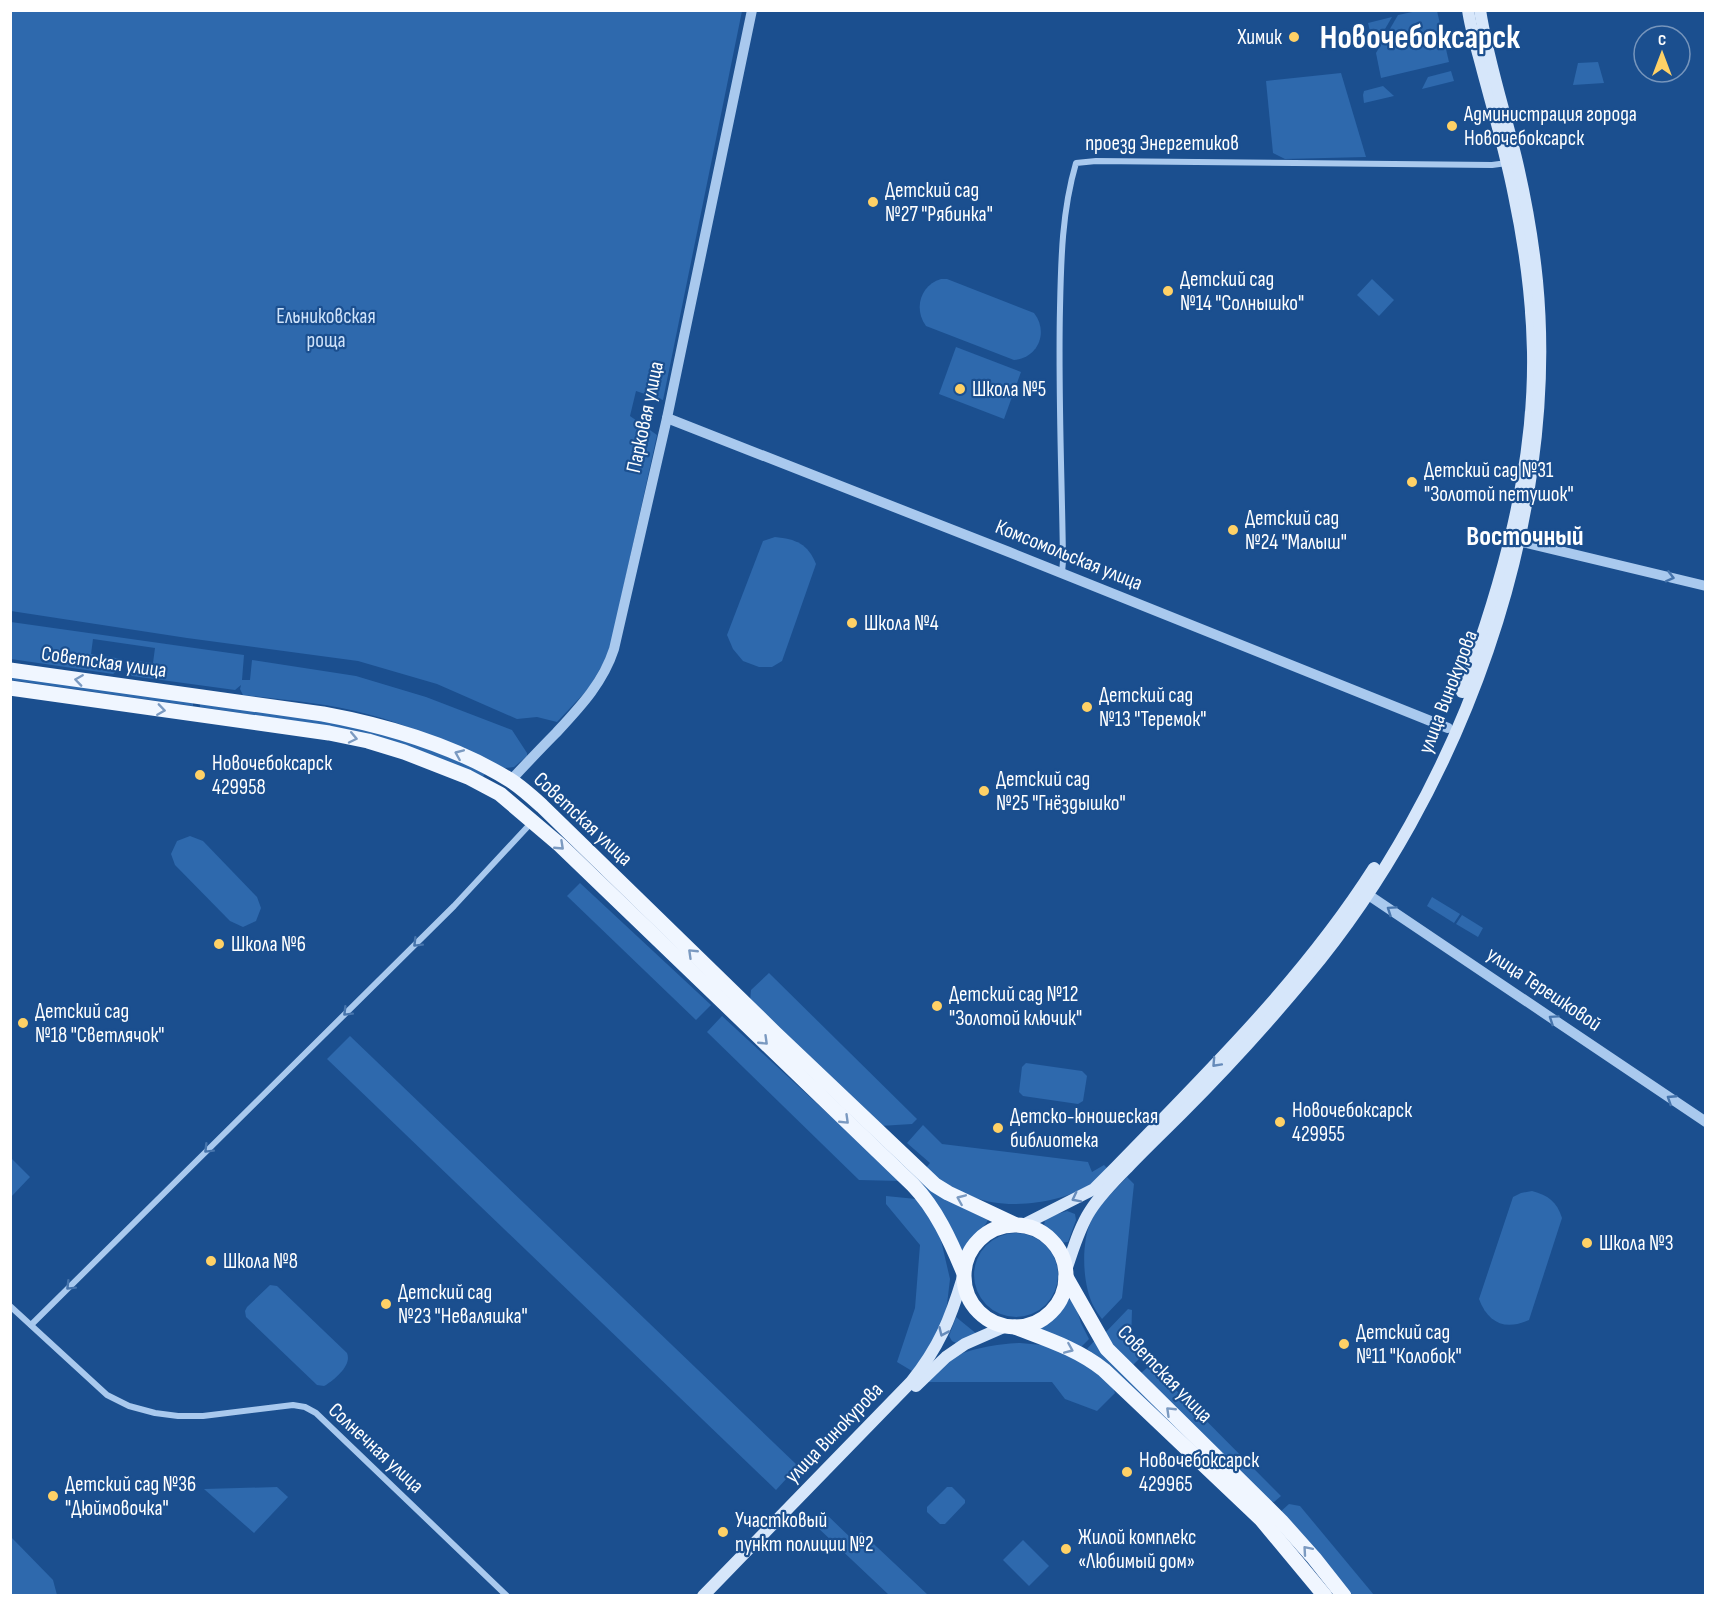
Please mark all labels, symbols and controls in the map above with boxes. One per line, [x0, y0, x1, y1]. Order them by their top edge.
district label: Новочебоксарск [1320, 18, 1520, 58]
north arrow [1632, 24, 1692, 84]
place label: Химик [1237, 25, 1282, 50]
marker: Химик [1287, 30, 1301, 44]
text: С [1658, 31, 1666, 50]
place label: Администрация города Новочебоксарск [1463, 102, 1637, 151]
marker: Администрация города Новочебоксарск [1445, 119, 1459, 133]
street label: проезд Энергетиков [1085, 131, 1239, 156]
place label: Детский сад №27 "Рябинка" [885, 178, 993, 227]
marker: Детский сад №27 "Рябинка" [866, 195, 880, 209]
place label: Детский сад №14 "Солнышко" [1180, 267, 1304, 316]
marker: Детский сад №14 "Солнышко" [1161, 284, 1175, 298]
park label: Ельниковская роща [276, 304, 376, 353]
street label: Парковая улица [621, 359, 669, 475]
place label: Школа №5 [972, 377, 1046, 402]
marker: Школа №5 [953, 382, 967, 396]
place label: Детский сад №31 "Золотой петушок" [1424, 458, 1574, 507]
marker: Детский сад №31 "Золотой петушок" [1405, 475, 1419, 489]
place label: Детский сад №24 "Малыш" [1245, 506, 1347, 555]
street label: Комсомольская улица [992, 514, 1146, 596]
district label: Восточный [1466, 521, 1584, 553]
marker: Детский сад №24 "Малыш" [1226, 523, 1240, 537]
one-way arrow [1665, 570, 1675, 583]
place label: Школа №4 [864, 611, 939, 636]
marker: Школа №4 [845, 616, 859, 630]
street label: улица Винокурова [1413, 627, 1483, 757]
street label: Советская улица [40, 641, 168, 683]
one-way arrow [74, 674, 83, 686]
place label: Детский сад №13 "Теремок" [1099, 683, 1206, 732]
marker: Детский сад №13 "Теремок" [1080, 700, 1094, 714]
one-way arrow [156, 703, 165, 715]
one-way arrow [348, 731, 358, 744]
one-way arrow [454, 749, 465, 761]
place label: Новочебоксарск 429958 [212, 751, 332, 800]
street label: Советская улица [528, 767, 638, 871]
place label: Детский сад №25 "Гнёздышко" [996, 767, 1126, 816]
marker: Новочебоксарск 429958 [193, 768, 207, 782]
marker: Детский сад №25 "Гнёздышко" [977, 784, 991, 798]
one-way arrow [553, 839, 564, 850]
one-way arrow [1387, 906, 1398, 917]
place label: Школа №6 [231, 932, 306, 957]
one-way arrow [413, 936, 423, 947]
marker: Школа №6 [212, 937, 226, 951]
street label: улица Терешковой [1482, 941, 1606, 1037]
one-way arrow [689, 949, 699, 960]
place label: Детский сад №12 "Золотой ключик" [949, 982, 1082, 1031]
place label: Детский сад №18 "Светлячок" [35, 999, 165, 1048]
marker: Детский сад №12 "Золотой ключик" [930, 999, 944, 1013]
one-way arrow [343, 1004, 354, 1015]
one-way arrow [1549, 1015, 1560, 1026]
marker: Детский сад №18 "Светлячок" [16, 1016, 30, 1030]
one-way arrow [757, 1034, 768, 1045]
one-way arrow [1212, 1057, 1223, 1067]
one-way arrow [1667, 1095, 1678, 1106]
place label: Новочебоксарск 429955 [1292, 1098, 1412, 1147]
place label: Детско-юношеская библиотека [1010, 1104, 1158, 1153]
one-way arrow [838, 1112, 849, 1123]
marker: Новочебоксарск 429955 [1273, 1115, 1287, 1129]
marker: Детско-юношеская библиотека [991, 1121, 1005, 1135]
one-way arrow [205, 1142, 215, 1153]
one-way arrow [1072, 1191, 1082, 1202]
one-way arrow [957, 1194, 968, 1206]
place label: Школа №3 [1599, 1231, 1674, 1256]
marker: Школа №3 [1580, 1236, 1594, 1250]
place label: Школа №8 [223, 1249, 298, 1274]
marker: Школа №8 [204, 1254, 218, 1268]
one-way arrow [66, 1279, 77, 1290]
place label: Детский сад №23 "Неваляшка" [398, 1280, 528, 1329]
marker: Детский сад №23 "Неваляшка" [379, 1297, 393, 1311]
street label: Советская улица [1112, 1320, 1218, 1428]
place label: Детский сад №11 "Колобок" [1356, 1320, 1462, 1369]
one-way arrow [939, 1326, 951, 1337]
marker: Детский сад №11 "Колобок" [1337, 1337, 1351, 1351]
one-way arrow [1063, 1342, 1074, 1354]
street label: улица Винокурова [780, 1377, 888, 1489]
street label: Солнечная улица [323, 1398, 429, 1498]
one-way arrow [1167, 1408, 1178, 1419]
place label: Новочебоксарск 429965 [1139, 1448, 1259, 1497]
marker: Новочебоксарск 429965 [1120, 1465, 1134, 1479]
place label: Детский сад №36 "Дюймовочка" [65, 1472, 196, 1521]
marker: Детский сад №36 "Дюймовочка" [46, 1489, 60, 1503]
place label: Участковый пункт полиции №2 [735, 1508, 874, 1557]
marker: Участковый пункт полиции №2 [716, 1525, 730, 1539]
place label: Жилой комплекс «Любимый дом» [1078, 1525, 1196, 1574]
marker: Жилой комплекс «Любимый дом» [1059, 1542, 1073, 1556]
one-way arrow [1304, 1546, 1315, 1557]

